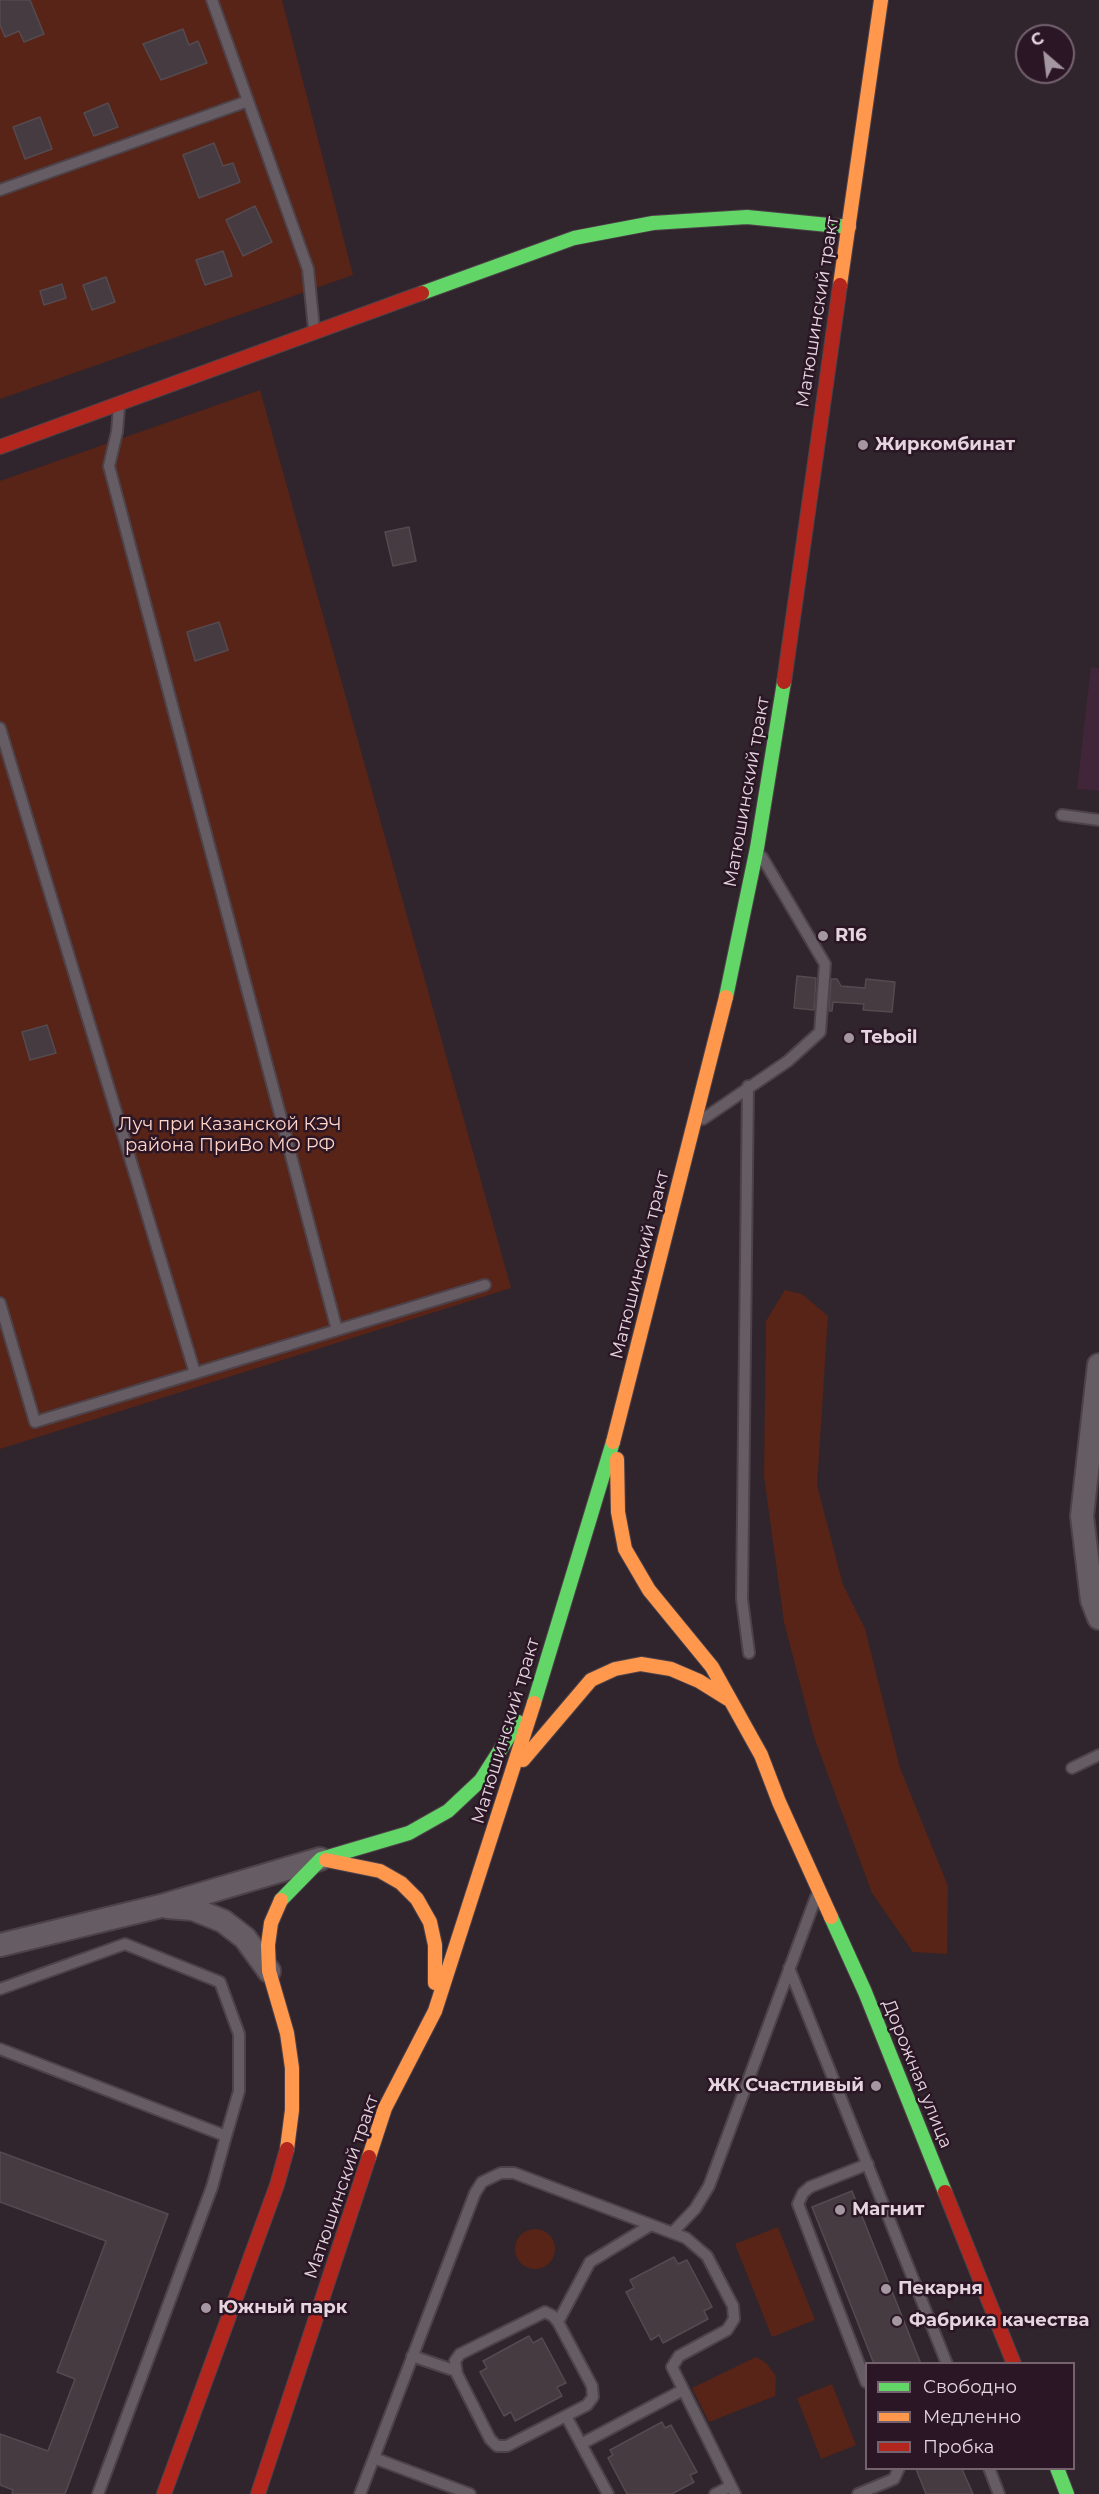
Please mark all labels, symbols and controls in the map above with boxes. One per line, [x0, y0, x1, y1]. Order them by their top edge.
north arrow [1015, 24, 1075, 84]
text: С [1028, 28, 1047, 51]
street label: Матюшинский тракт [792, 215, 844, 409]
place label: Жиркомбинат [875, 434, 1015, 456]
marker: Жиркомбинат [856, 438, 870, 452]
street label: Матюшинский тракт [720, 695, 774, 889]
place label: R16 [835, 925, 867, 947]
marker: R16 [816, 929, 830, 943]
place label: Teboil [861, 1027, 918, 1049]
marker: Teboil [842, 1031, 856, 1045]
park label: Луч при Казанской КЭЧ района ПриВо МО РФ [118, 1114, 342, 1156]
street label: Матюшинский тракт [606, 1169, 674, 1361]
street label: Матюшинский тракт [467, 1635, 545, 1827]
street label: Дорожная улица [877, 1997, 957, 2151]
place label: ЖК Счастливый [708, 2075, 864, 2097]
marker: ЖК Счастливый [869, 2079, 883, 2093]
street label: Матюшинский тракт [300, 2092, 384, 2282]
place label: Магнит [852, 2199, 924, 2221]
marker: Магнит [833, 2203, 847, 2217]
place label: Пекарня [898, 2278, 983, 2300]
marker: Пекарня [879, 2282, 893, 2296]
place label: Южный парк [218, 2297, 347, 2319]
marker: Южный парк [199, 2301, 213, 2315]
place label: Фабрика качества [909, 2310, 1089, 2332]
marker: Фабрика качества [890, 2314, 904, 2328]
legend [865, 2362, 1075, 2470]
text: Свободно [923, 2376, 1017, 2398]
text: Медленно [923, 2406, 1021, 2428]
text: Пробка [923, 2436, 994, 2458]

